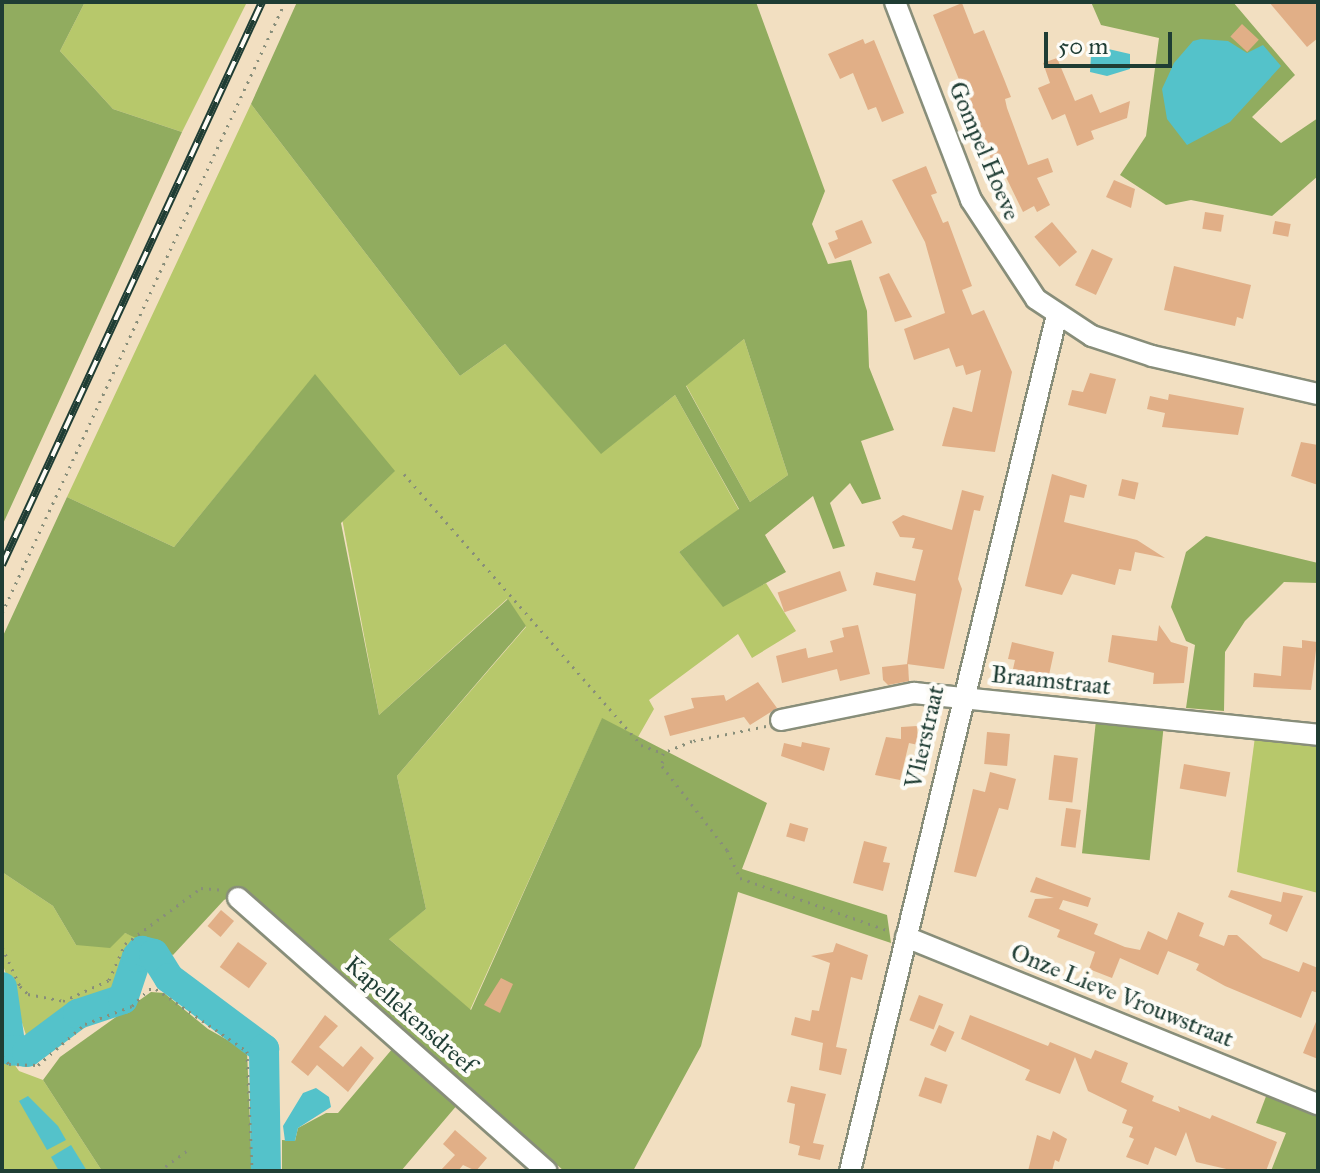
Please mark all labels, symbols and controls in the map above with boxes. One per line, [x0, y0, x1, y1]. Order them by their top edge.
scale bar [1048, 16, 1176, 66]
text: 50 m [1058, 31, 1108, 61]
street label: Gompel Hoeve [942, 78, 1026, 224]
street label: Braamstraat [990, 660, 1112, 702]
street label: Vlierstraat [899, 683, 951, 791]
street label: Onze Lieve Vrouwstraat [1006, 938, 1238, 1054]
street label: Kapellekensdreef [339, 950, 481, 1080]

